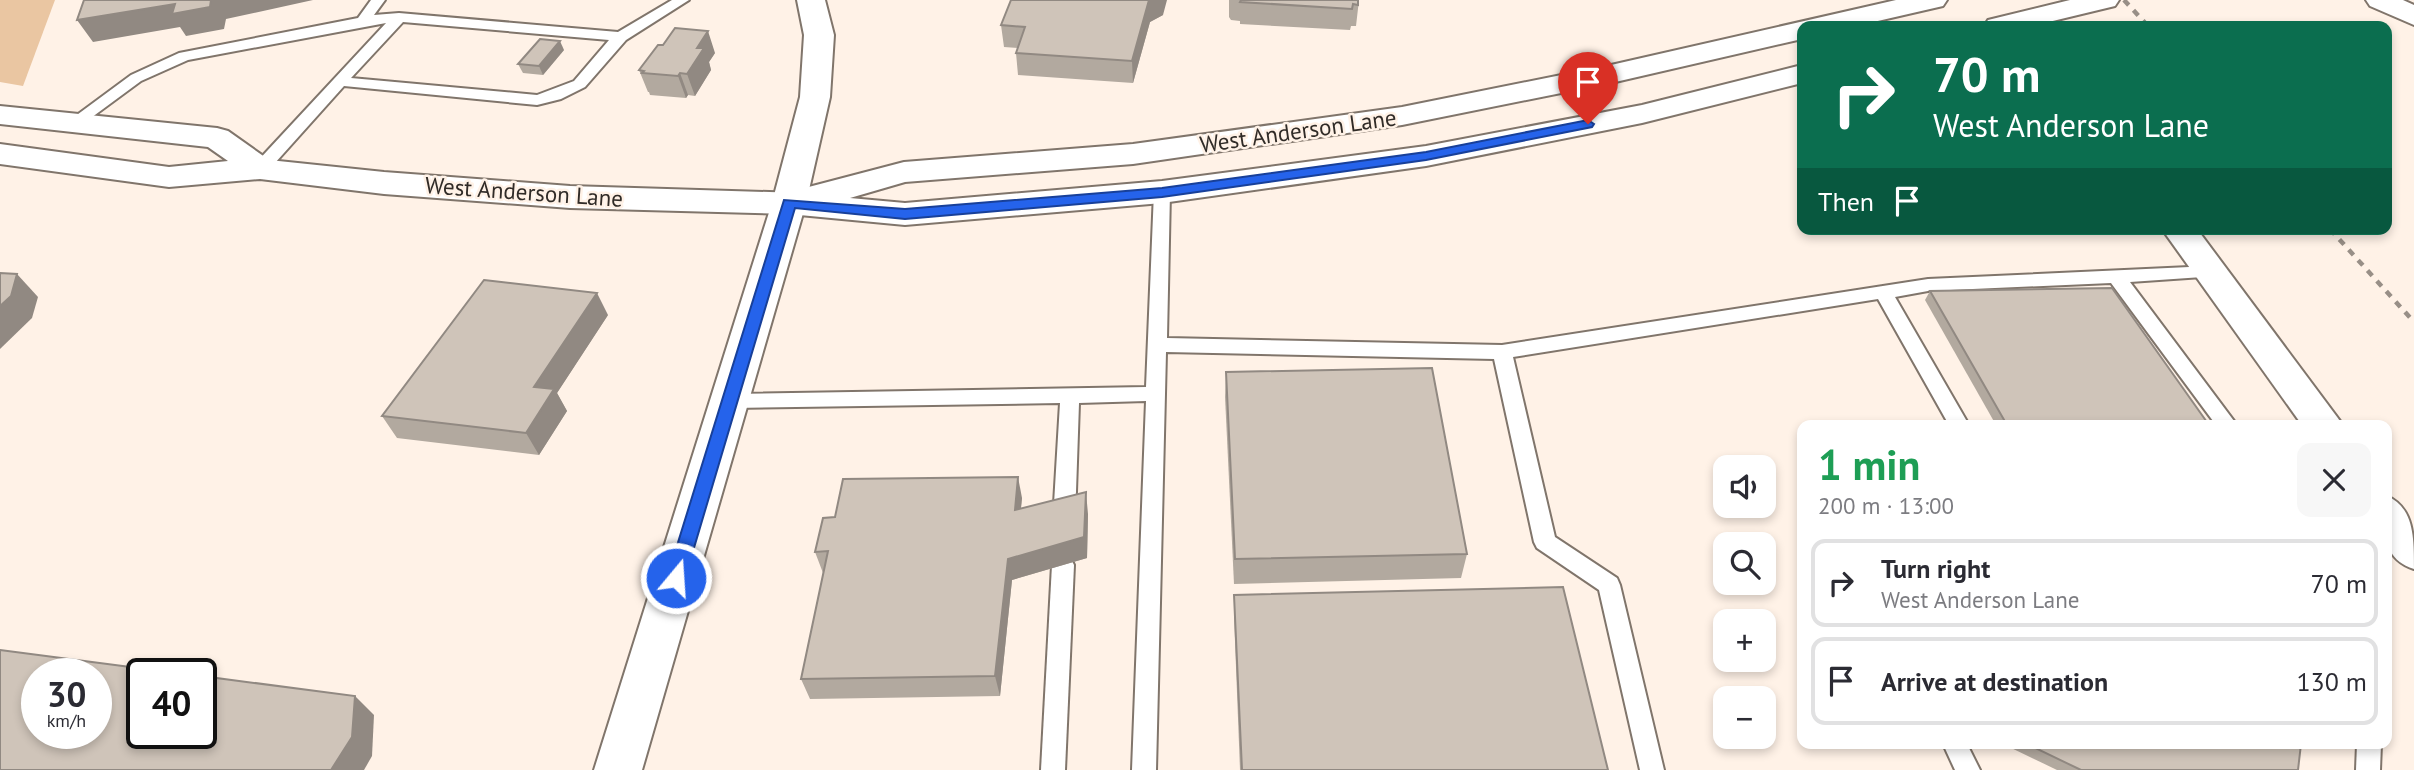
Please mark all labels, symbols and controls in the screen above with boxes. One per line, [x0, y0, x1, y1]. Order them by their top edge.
text: 70 m [1933, 42, 2040, 106]
icon: right [1818, 49, 1909, 140]
pin [1558, 52, 1618, 124]
icon: arrive [1569, 63, 1607, 101]
street label: West Anderson Lane [1198, 102, 1398, 159]
text: West Anderson Lane [1933, 104, 2209, 146]
street label: West Anderson Lane [424, 170, 624, 213]
icon: arrive [1888, 182, 1926, 220]
text: Then [1818, 185, 1874, 218]
text: 1 min [1818, 437, 1920, 492]
button: close [2297, 443, 2371, 517]
map controls [1713, 455, 1776, 749]
button: sound [1713, 455, 1776, 518]
text: 200 m · 13:00 [1818, 491, 1954, 520]
button: search [1713, 532, 1776, 595]
position arrow [639, 541, 713, 615]
text: Turn right [1881, 552, 1990, 585]
icon: right [1822, 564, 1860, 602]
text: 70 m [2311, 567, 2367, 600]
text: West Anderson Lane [1881, 585, 2079, 614]
button: + [1713, 609, 1776, 672]
speed limit sign: 40 [126, 658, 217, 749]
icon: arrive [1822, 662, 1860, 700]
text: Arrive at destination [1881, 665, 2108, 698]
text: 130 m [2296, 665, 2367, 698]
text: 30 [47, 671, 86, 717]
button: − [1713, 686, 1776, 749]
text: km/h [47, 709, 86, 732]

